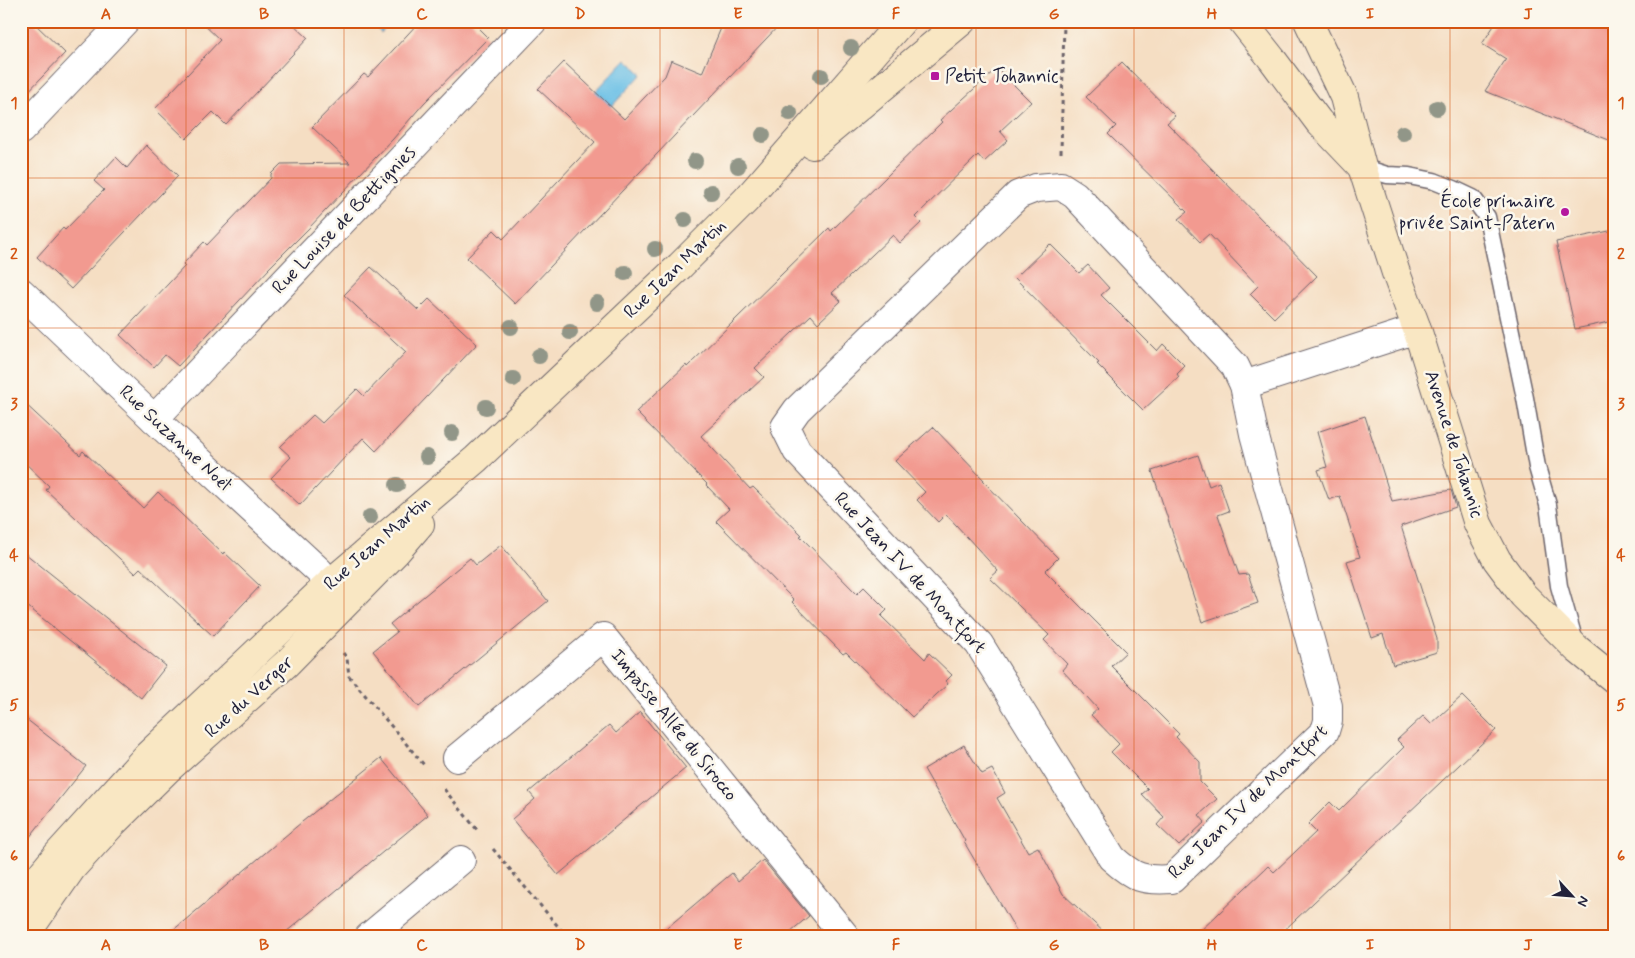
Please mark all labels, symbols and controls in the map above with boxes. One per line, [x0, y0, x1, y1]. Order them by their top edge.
text: A [101, 4, 111, 25]
text: B [259, 4, 269, 25]
text: C [416, 4, 428, 25]
text: D [574, 4, 586, 25]
text: E [733, 4, 743, 25]
text: F [892, 4, 901, 25]
text: G [1049, 4, 1060, 25]
text: H [1207, 4, 1218, 25]
text: I [1366, 4, 1375, 25]
text: J [1523, 4, 1533, 25]
place label: Petit Tohannic [945, 64, 1058, 89]
marker: Petit Tohannic [929, 70, 941, 82]
text: 1 [10, 93, 18, 114]
text: 1 [1617, 93, 1625, 114]
street label: Rue Louise de Bettignies [267, 140, 422, 300]
place label: École primaire privée Saint-Patern [1399, 188, 1555, 236]
marker: École primaire privée Saint-Patern [1559, 206, 1571, 218]
street label: Rue Jean Martin [618, 214, 732, 324]
text: 2 [10, 244, 18, 265]
text: 2 [1617, 244, 1625, 265]
street label: Avenue de Tohannic [1418, 367, 1490, 521]
street label: Rue Suzanne Noël [114, 380, 237, 497]
text: 3 [10, 394, 18, 415]
text: 3 [1617, 394, 1625, 415]
street label: Rue Jean IV de Montfort [826, 487, 992, 661]
street label: Rue Jean Martin [318, 490, 436, 596]
text: 4 [9, 545, 19, 566]
text: 4 [1616, 545, 1626, 566]
street label: Impasse Allée du Sirocco [605, 644, 743, 806]
street label: Rue du Verger [199, 650, 300, 744]
text: 5 [9, 695, 19, 716]
text: 5 [1616, 695, 1626, 716]
street label: Rue Jean IV de Montfort [1163, 719, 1335, 887]
text: 6 [10, 846, 18, 867]
text: 6 [1617, 846, 1625, 867]
north arrow [1548, 870, 1598, 920]
text: N [1573, 893, 1593, 909]
text: A [101, 935, 111, 956]
text: B [259, 935, 269, 956]
text: C [416, 935, 428, 956]
text: D [574, 935, 586, 956]
text: E [733, 935, 743, 956]
text: F [892, 935, 901, 956]
text: G [1049, 935, 1060, 956]
text: H [1207, 935, 1218, 956]
text: I [1366, 935, 1375, 956]
text: J [1523, 935, 1533, 956]

